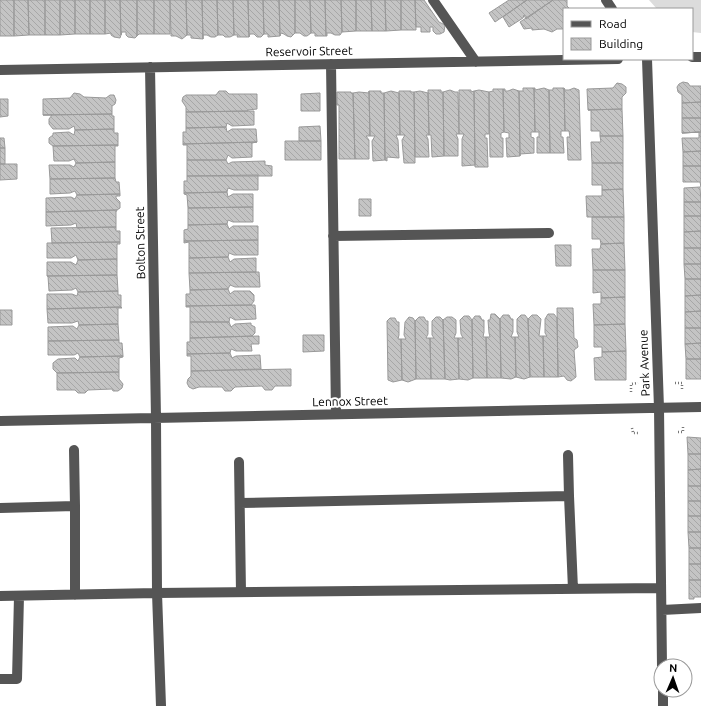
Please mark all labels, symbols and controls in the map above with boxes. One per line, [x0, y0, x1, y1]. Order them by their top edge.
legend [563, 8, 693, 60]
text: Road [599, 17, 627, 30]
text: Building [599, 37, 643, 50]
street label: Reservoir Street [265, 44, 353, 58]
street label: Bolton Street [133, 206, 147, 279]
street label: Park Avenue [636, 329, 652, 397]
street label: Lennox Street [312, 394, 388, 408]
north arrow [653, 658, 693, 698]
text: N [669, 662, 678, 674]

